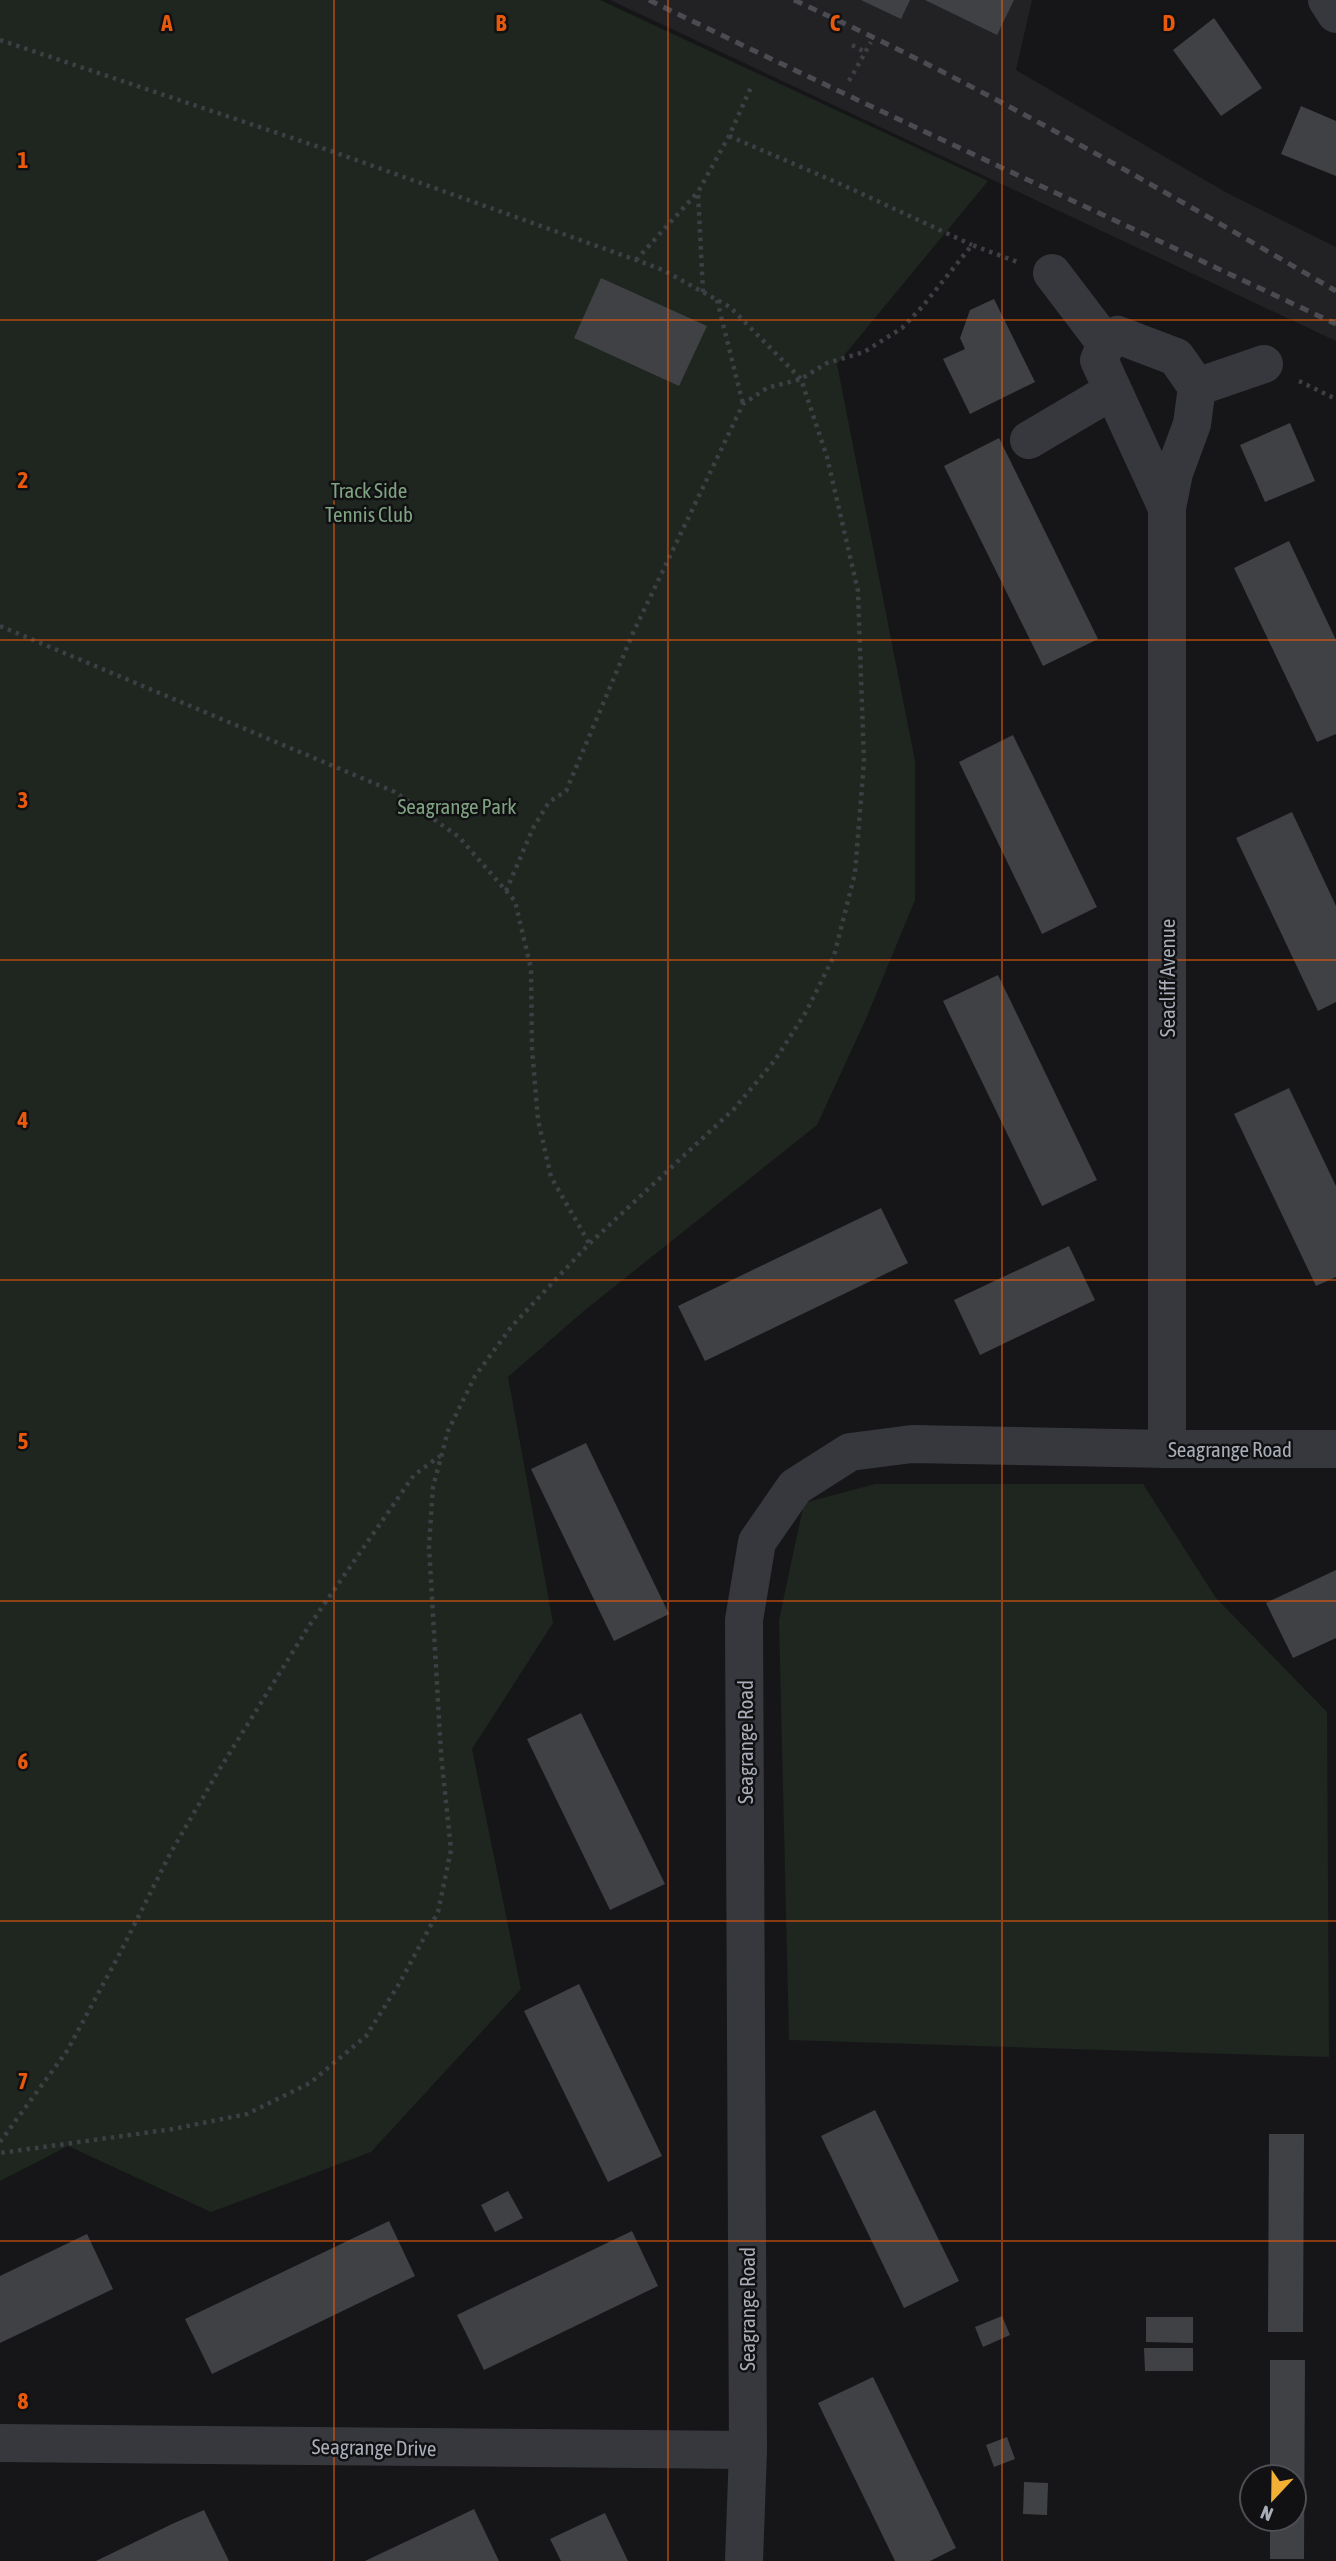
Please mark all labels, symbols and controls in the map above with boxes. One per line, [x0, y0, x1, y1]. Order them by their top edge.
text: A [160, 10, 173, 36]
text: B [496, 10, 507, 36]
text: C [830, 10, 841, 36]
text: D [1163, 10, 1176, 36]
text: 1 [18, 147, 29, 173]
text: 2 [18, 467, 28, 493]
park label: Track Side Tennis Club [325, 478, 413, 526]
text: 3 [18, 787, 28, 813]
park label: Seagrange Park [398, 794, 516, 818]
street label: Seacliff Avenue [1155, 919, 1179, 1037]
text: 4 [17, 1107, 29, 1133]
text: 5 [18, 1428, 29, 1454]
street label: Seagrange Road [1168, 1437, 1292, 1461]
street label: Seagrange Road [733, 1680, 757, 1804]
text: 6 [18, 1748, 29, 1774]
text: 7 [18, 2068, 28, 2094]
street label: Seagrange Road [735, 2247, 759, 2371]
text: 8 [18, 2388, 29, 2414]
street label: Seagrange Drive [311, 2434, 437, 2460]
north arrow [1238, 2463, 1308, 2533]
text: N [1257, 2501, 1276, 2526]

